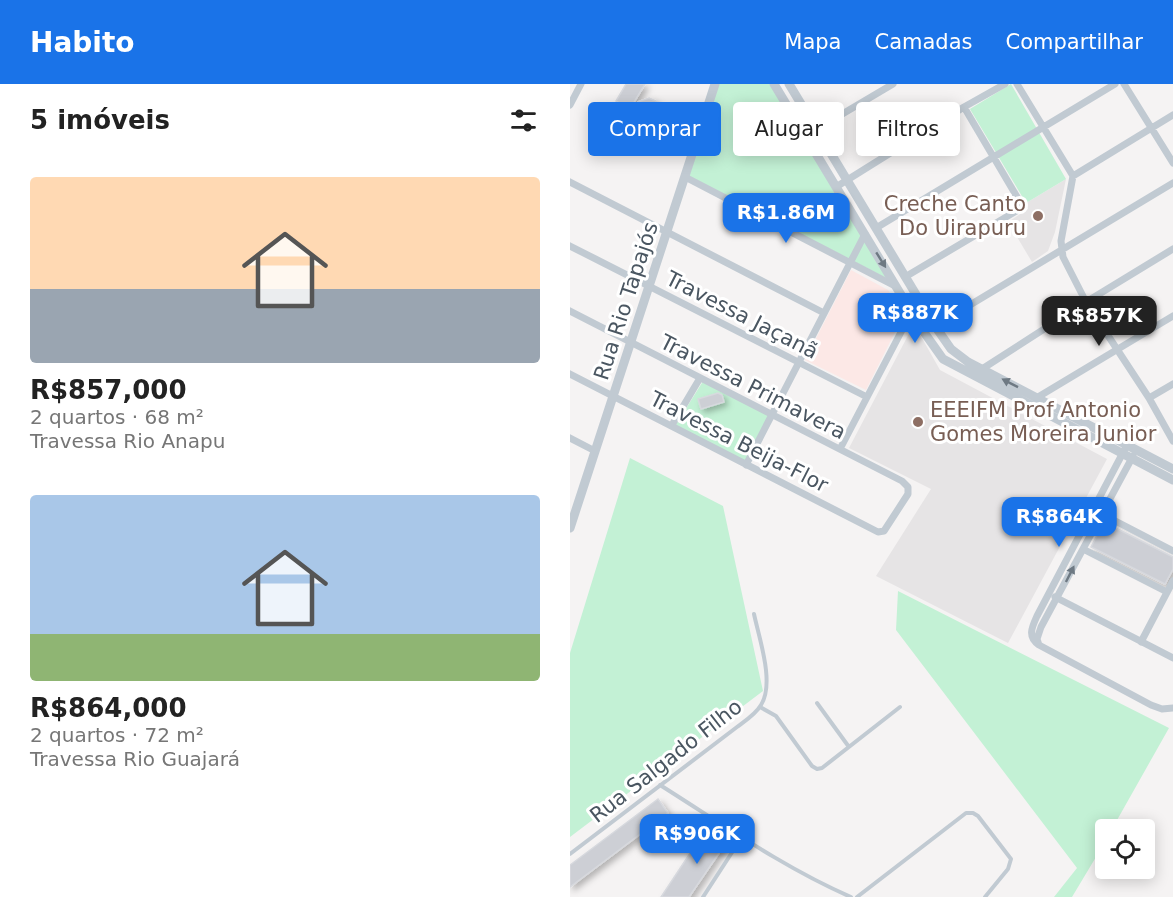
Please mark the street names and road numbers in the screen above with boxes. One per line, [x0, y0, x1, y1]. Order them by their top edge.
street label: Rua Rio Tapajós [589, 219, 663, 383]
street label: Travessa Jaçanã [661, 266, 822, 364]
street label: Travessa Primavera [655, 329, 850, 444]
street label: Travessa Beija-Flor [645, 386, 832, 498]
street label: Rua Salgado Filho [585, 694, 747, 828]

